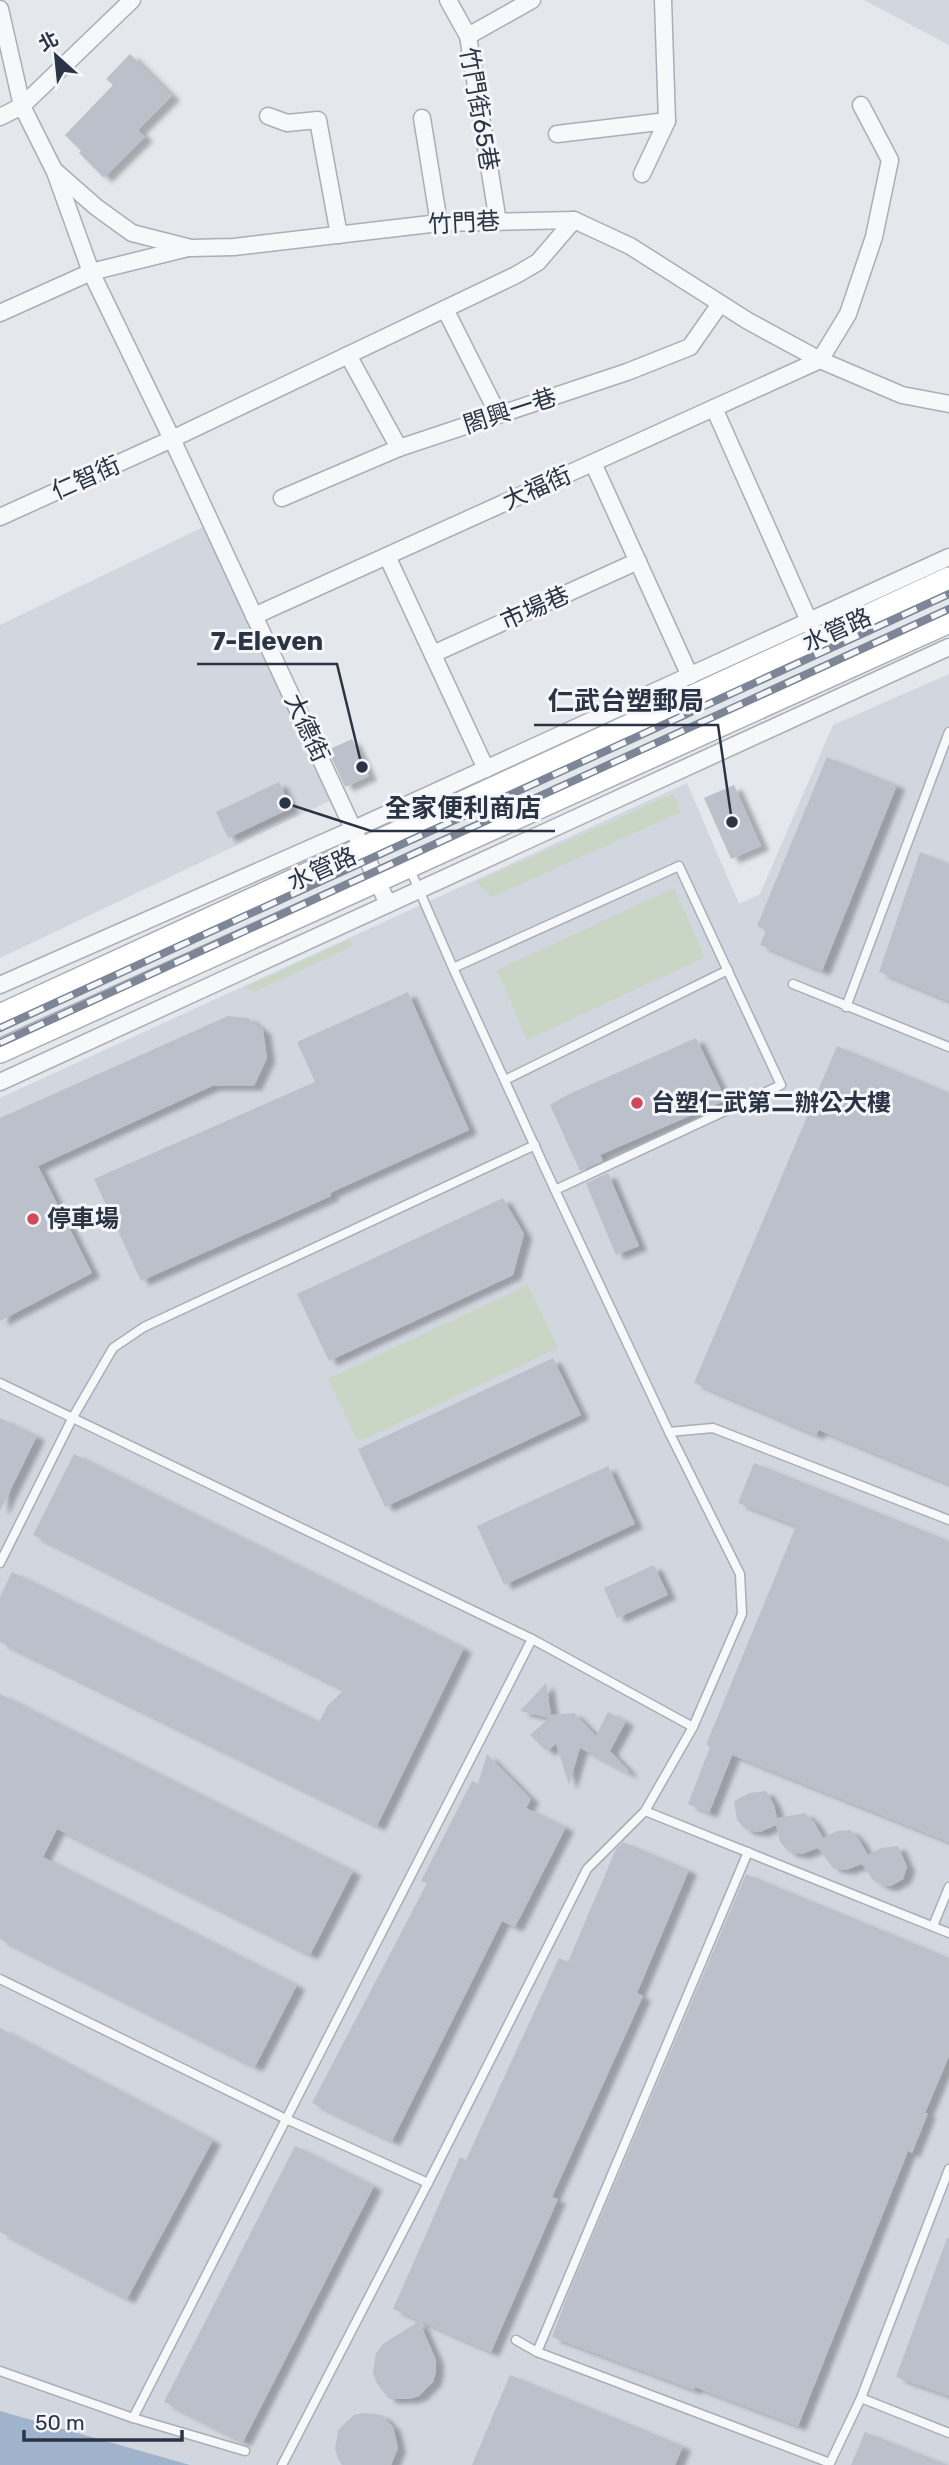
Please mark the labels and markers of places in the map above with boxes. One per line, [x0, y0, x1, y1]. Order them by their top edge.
callout: 7-Eleven [197, 617, 337, 664]
callout: 仁武台塑郵局 [534, 678, 718, 725]
callout: 全家便利商店 [371, 784, 555, 831]
place label: 台塑仁武第二辦公大樓 [651, 1089, 891, 1117]
marker: 台塑仁武第二辦公大樓 [629, 1095, 645, 1111]
place label: 停車場 [47, 1205, 119, 1233]
marker: 停車場 [25, 1211, 41, 1227]

